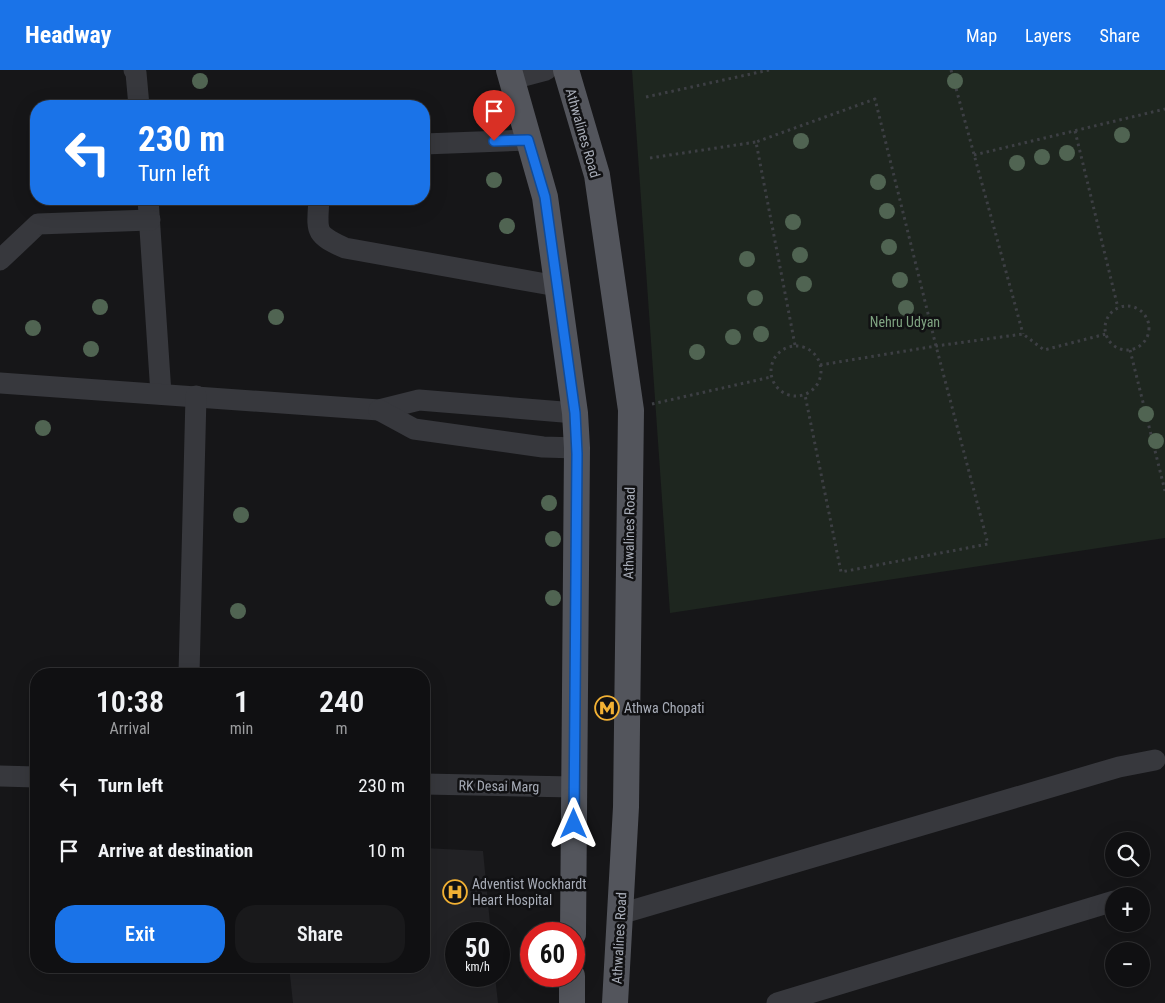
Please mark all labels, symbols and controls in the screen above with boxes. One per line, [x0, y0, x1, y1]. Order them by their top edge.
text: Headway [25, 21, 111, 49]
text: Map [966, 25, 997, 46]
text: Layers [1025, 25, 1072, 46]
text: Share [1100, 25, 1140, 46]
street label: Athwalines Road [563, 87, 603, 179]
pin [473, 90, 515, 141]
icon: arrive [480, 97, 508, 125]
text: 230 m [138, 119, 225, 160]
icon: left [55, 120, 120, 185]
text: Turn left [138, 161, 210, 186]
park label: Nehru Udyan [870, 314, 940, 330]
street label: Athwalines Road [620, 487, 638, 579]
text: 10:38 [96, 684, 164, 719]
text: 1 [234, 684, 249, 719]
text: 240 [319, 684, 364, 719]
metro station icon: Athwa Chopati [594, 695, 620, 721]
place label: Athwa Chopati [624, 700, 705, 716]
text: Arrival [110, 719, 150, 738]
text: min [230, 719, 253, 738]
text: m [336, 719, 348, 738]
icon: left [55, 772, 83, 800]
text: Turn left [98, 774, 163, 797]
text: 230 m [358, 774, 405, 797]
street label: RK Desai Marg [459, 777, 539, 795]
position arrow [547, 797, 599, 849]
map controls [1105, 832, 1150, 987]
button: search [1105, 832, 1150, 877]
icon: arrive [55, 837, 83, 865]
text: Arrive at destination [98, 839, 253, 862]
text: 10 m [368, 839, 405, 862]
place label: Adventist Wockhardt Heart Hospital [472, 876, 586, 908]
hospital icon: Adventist Wockhardt Heart Hospital [442, 879, 468, 905]
button: + [1105, 887, 1150, 932]
street label: Athwalines Road [609, 892, 629, 984]
button: Exit [55, 905, 225, 963]
button: Share [235, 905, 405, 963]
speed limit sign: 60 [520, 922, 585, 987]
text: 50 [465, 934, 490, 963]
button: − [1105, 942, 1150, 987]
text: km/h [465, 960, 490, 974]

